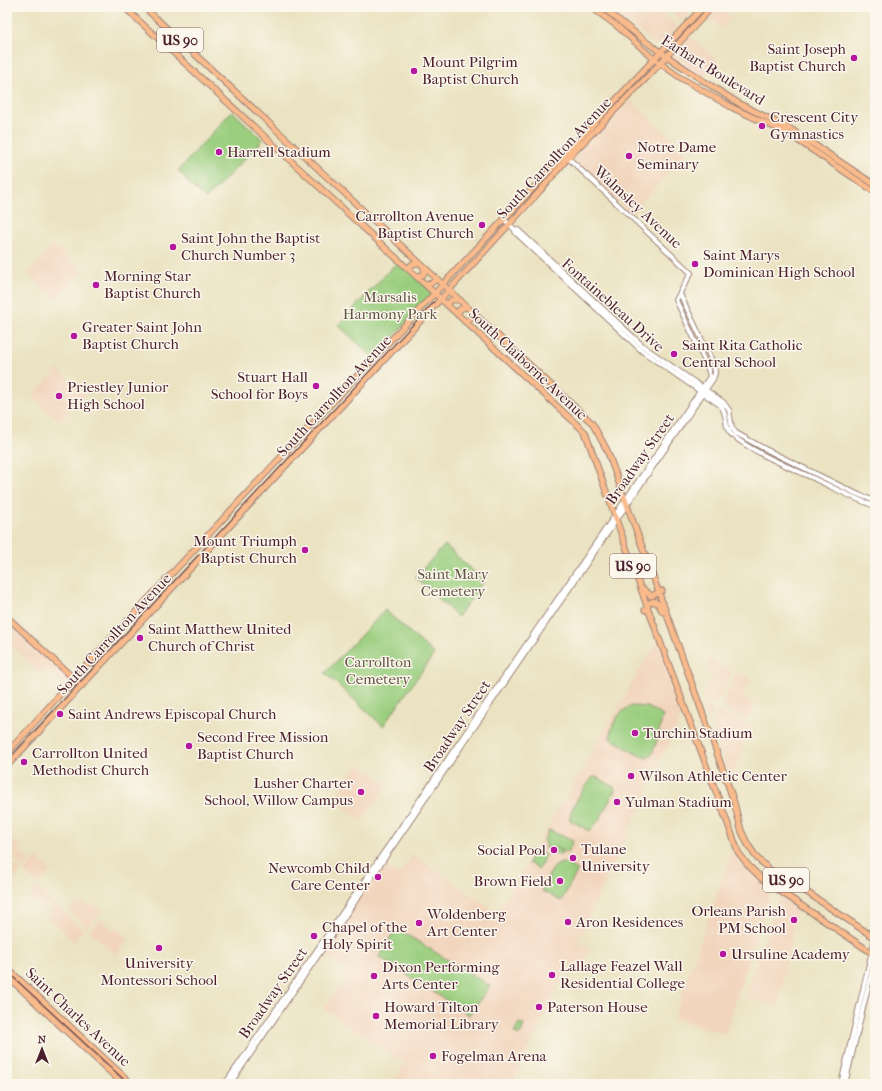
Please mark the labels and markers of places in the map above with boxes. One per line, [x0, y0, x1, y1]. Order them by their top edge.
place label: Saint Joseph Baptist Church [749, 40, 847, 75]
place label: Mount Pilgrim Baptist Church [422, 53, 519, 88]
marker: Saint Joseph Baptist Church [849, 53, 859, 63]
marker: Mount Pilgrim Baptist Church [409, 66, 419, 76]
place label: Crescent City Gymnastics [770, 108, 859, 143]
marker: Crescent City Gymnastics [757, 121, 767, 131]
place label: Notre Dame Seminary [637, 138, 717, 173]
place label: Harrell Stadium [227, 143, 331, 161]
marker: Harrell Stadium [214, 147, 224, 157]
marker: Notre Dame Seminary [624, 151, 634, 161]
place label: Carrollton Avenue Baptist Church [355, 207, 475, 242]
marker: Carrollton Avenue Baptist Church [477, 220, 487, 230]
place label: Saint John the Baptist Church Number 3 [181, 229, 321, 264]
marker: Saint John the Baptist Church Number 3 [168, 242, 178, 252]
place label: Saint Marys Dominican High School [703, 246, 855, 281]
marker: Saint Marys Dominican High School [690, 259, 700, 269]
place label: Morning Star Baptist Church [104, 267, 201, 302]
marker: Morning Star Baptist Church [91, 280, 101, 290]
place label: Greater Saint John Baptist Church [82, 318, 202, 353]
marker: Greater Saint John Baptist Church [69, 331, 79, 341]
place label: Saint Rita Catholic Central School [682, 336, 803, 371]
marker: Saint Rita Catholic Central School [669, 349, 679, 359]
place label: Stuart Hall School for Boys [211, 368, 308, 403]
place label: Priestley Junior High School [67, 378, 169, 413]
marker: Stuart Hall School for Boys [311, 381, 321, 391]
marker: Priestley Junior High School [54, 391, 64, 401]
place label: Mount Triumph Baptist Church [193, 532, 298, 567]
marker: Mount Triumph Baptist Church [300, 545, 310, 555]
place label: Saint Matthew United Church of Christ [148, 620, 292, 655]
marker: Saint Matthew United Church of Christ [135, 633, 145, 643]
place label: Saint Andrews Episcopal Church [68, 705, 277, 723]
marker: Saint Andrews Episcopal Church [55, 709, 65, 719]
place label: Turchin Stadium [643, 724, 753, 742]
place label: Second Free Mission Baptist Church [197, 728, 329, 763]
marker: Turchin Stadium [630, 728, 640, 738]
marker: Second Free Mission Baptist Church [184, 741, 194, 751]
place label: Carrollton United Methodist Church [32, 744, 150, 779]
marker: Carrollton United Methodist Church [19, 757, 29, 767]
place label: Wilson Athletic Center [638, 767, 787, 785]
marker: Wilson Athletic Center [626, 771, 636, 781]
place label: Lusher Charter School, Willow Campus [204, 774, 354, 809]
marker: Lusher Charter School, Willow Campus [356, 787, 366, 797]
place label: Yulman Stadium [624, 793, 732, 811]
marker: Yulman Stadium [612, 797, 622, 807]
place label: Tulane University [581, 840, 651, 875]
place label: Social Pool [477, 841, 546, 859]
marker: Social Pool [549, 845, 559, 855]
marker: Tulane University [568, 853, 578, 863]
place label: Newcomb Child Care Center [268, 859, 371, 894]
marker: Newcomb Child Care Center [373, 872, 383, 882]
place label: Brown Field [474, 872, 553, 890]
marker: Brown Field [555, 876, 565, 886]
place label: Orleans Parish PM School [691, 902, 787, 937]
place label: Woldenberg Art Center [426, 905, 507, 940]
place label: Aron Residences [575, 913, 684, 931]
marker: Orleans Parish PM School [789, 915, 799, 925]
marker: Aron Residences [563, 917, 573, 927]
place label: Chapel of the Holy Spirit [322, 918, 408, 953]
marker: Woldenberg Art Center [414, 918, 424, 928]
marker: Chapel of the Holy Spirit [309, 931, 319, 941]
marker: University Montessori School [154, 943, 164, 953]
place label: Ursuline Academy [731, 945, 851, 963]
marker: Ursuline Academy [718, 949, 728, 959]
place label: University Montessori School [101, 954, 217, 989]
place label: Lallage Feazel Wall Residential College [560, 957, 685, 992]
place label: Dixon Performing Arts Center [381, 958, 501, 993]
marker: Lallage Feazel Wall Residential College [547, 970, 557, 980]
marker: Dixon Performing Arts Center [369, 971, 379, 981]
place label: Howard Tilton Memorial Library [384, 998, 500, 1033]
place label: Paterson House [547, 998, 648, 1016]
marker: Paterson House [534, 1002, 544, 1012]
marker: Howard Tilton Memorial Library [371, 1011, 381, 1021]
place label: Fogelman Arena [441, 1047, 548, 1065]
marker: Fogelman Arena [428, 1051, 438, 1061]

